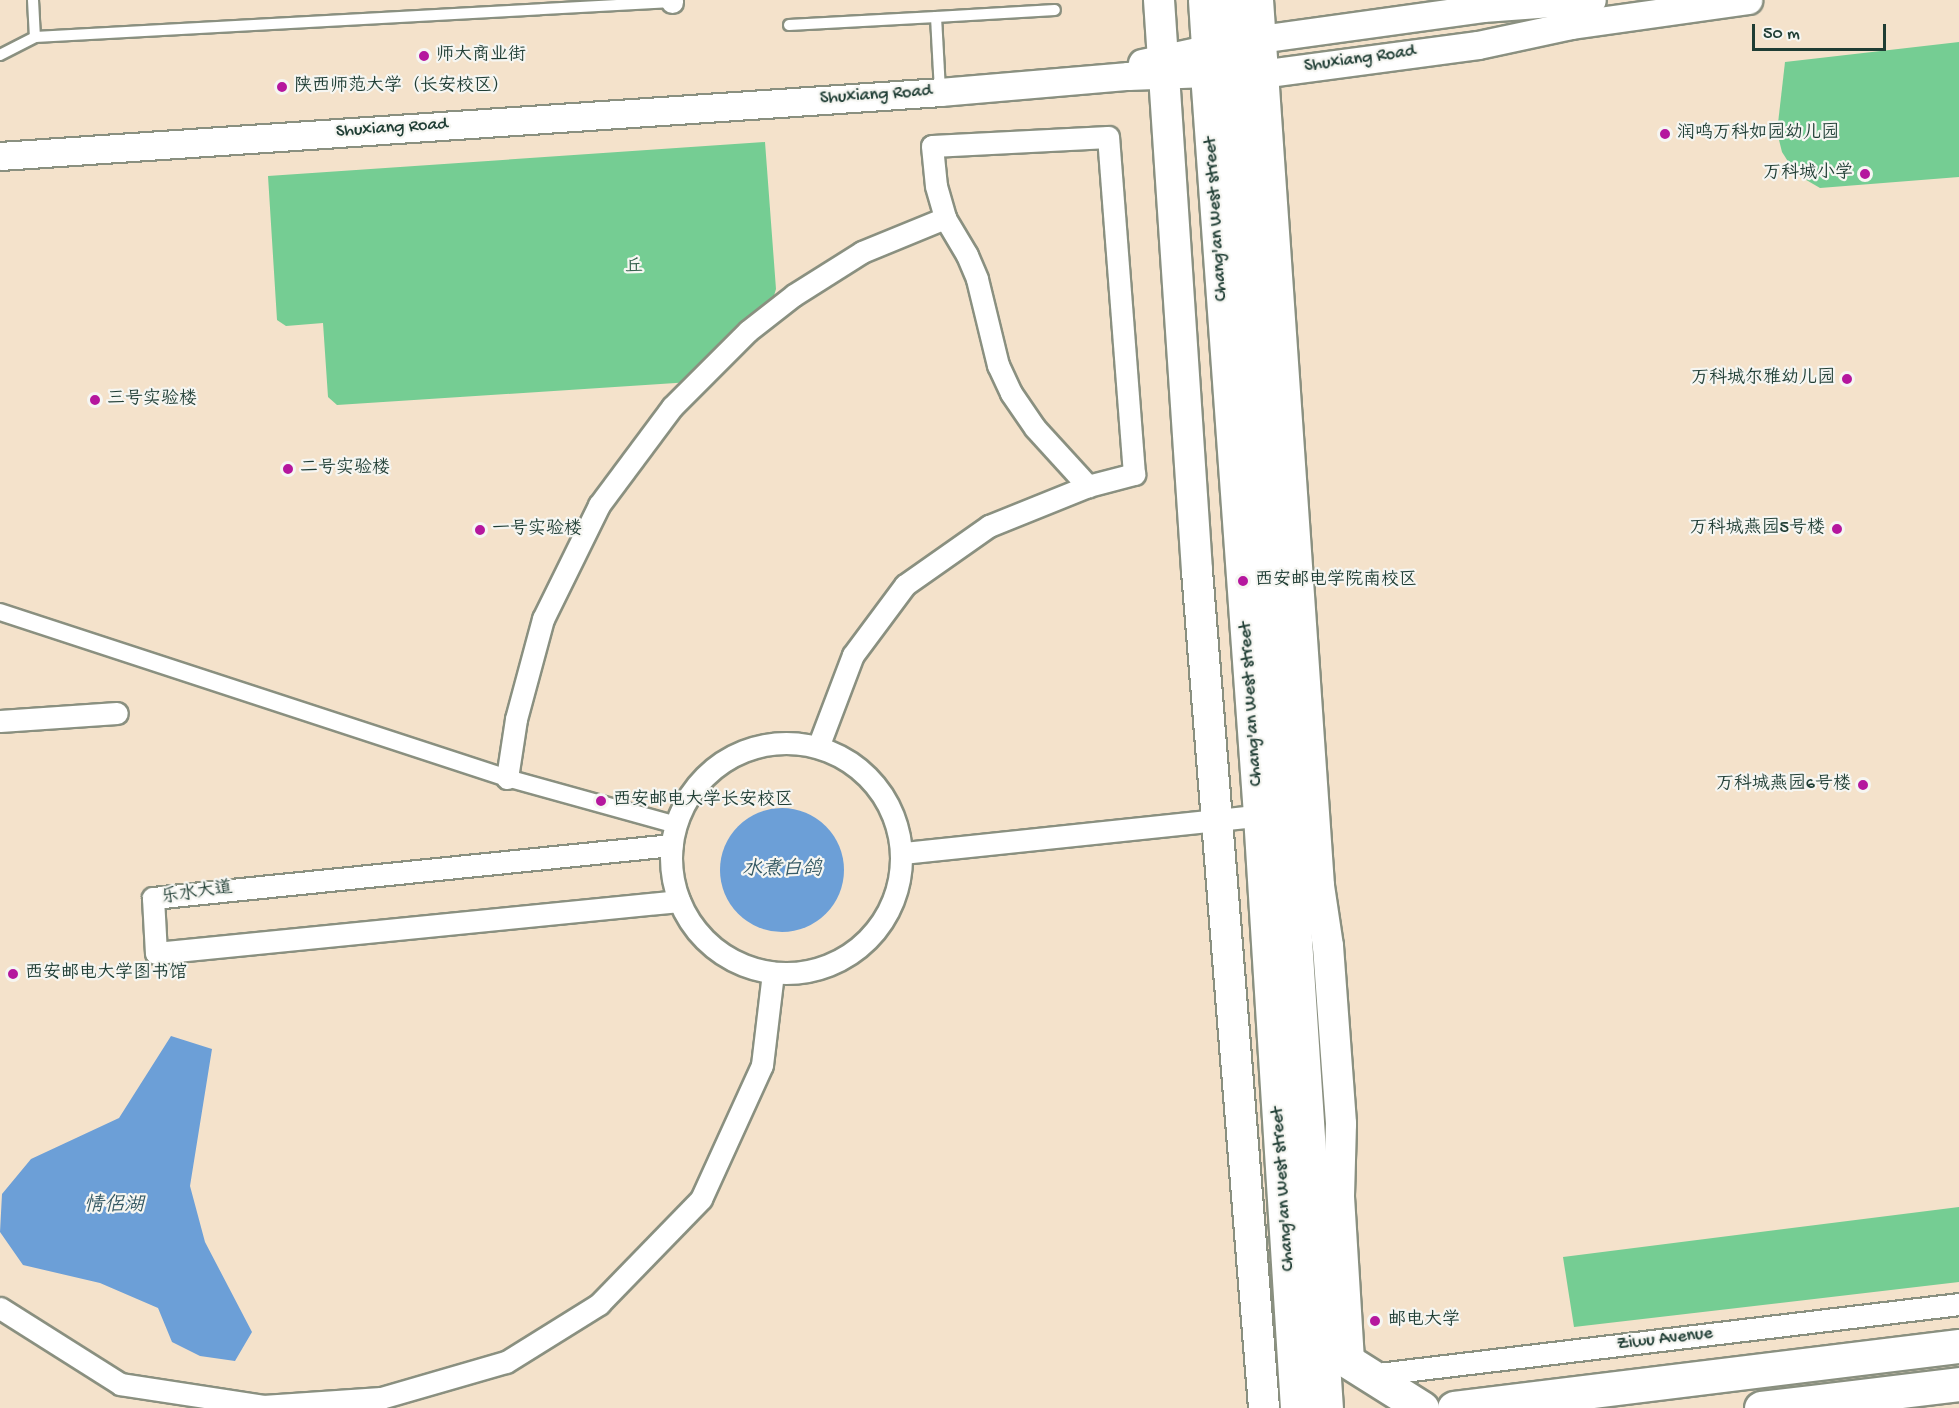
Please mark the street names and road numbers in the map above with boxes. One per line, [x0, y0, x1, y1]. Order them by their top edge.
street label: Shuxiang Road [1303, 41, 1417, 79]
street label: Shuxiang Road [819, 81, 933, 111]
street label: Shuxiang Road [335, 114, 449, 144]
street label: Chang'an West street [1200, 136, 1234, 302]
street label: Chang'an West street [1235, 621, 1269, 787]
street label: 乐水大道 [160, 878, 234, 910]
street label: Chang'an West street [1267, 1106, 1301, 1272]
street label: Ziwu Avenue [1616, 1323, 1714, 1357]

